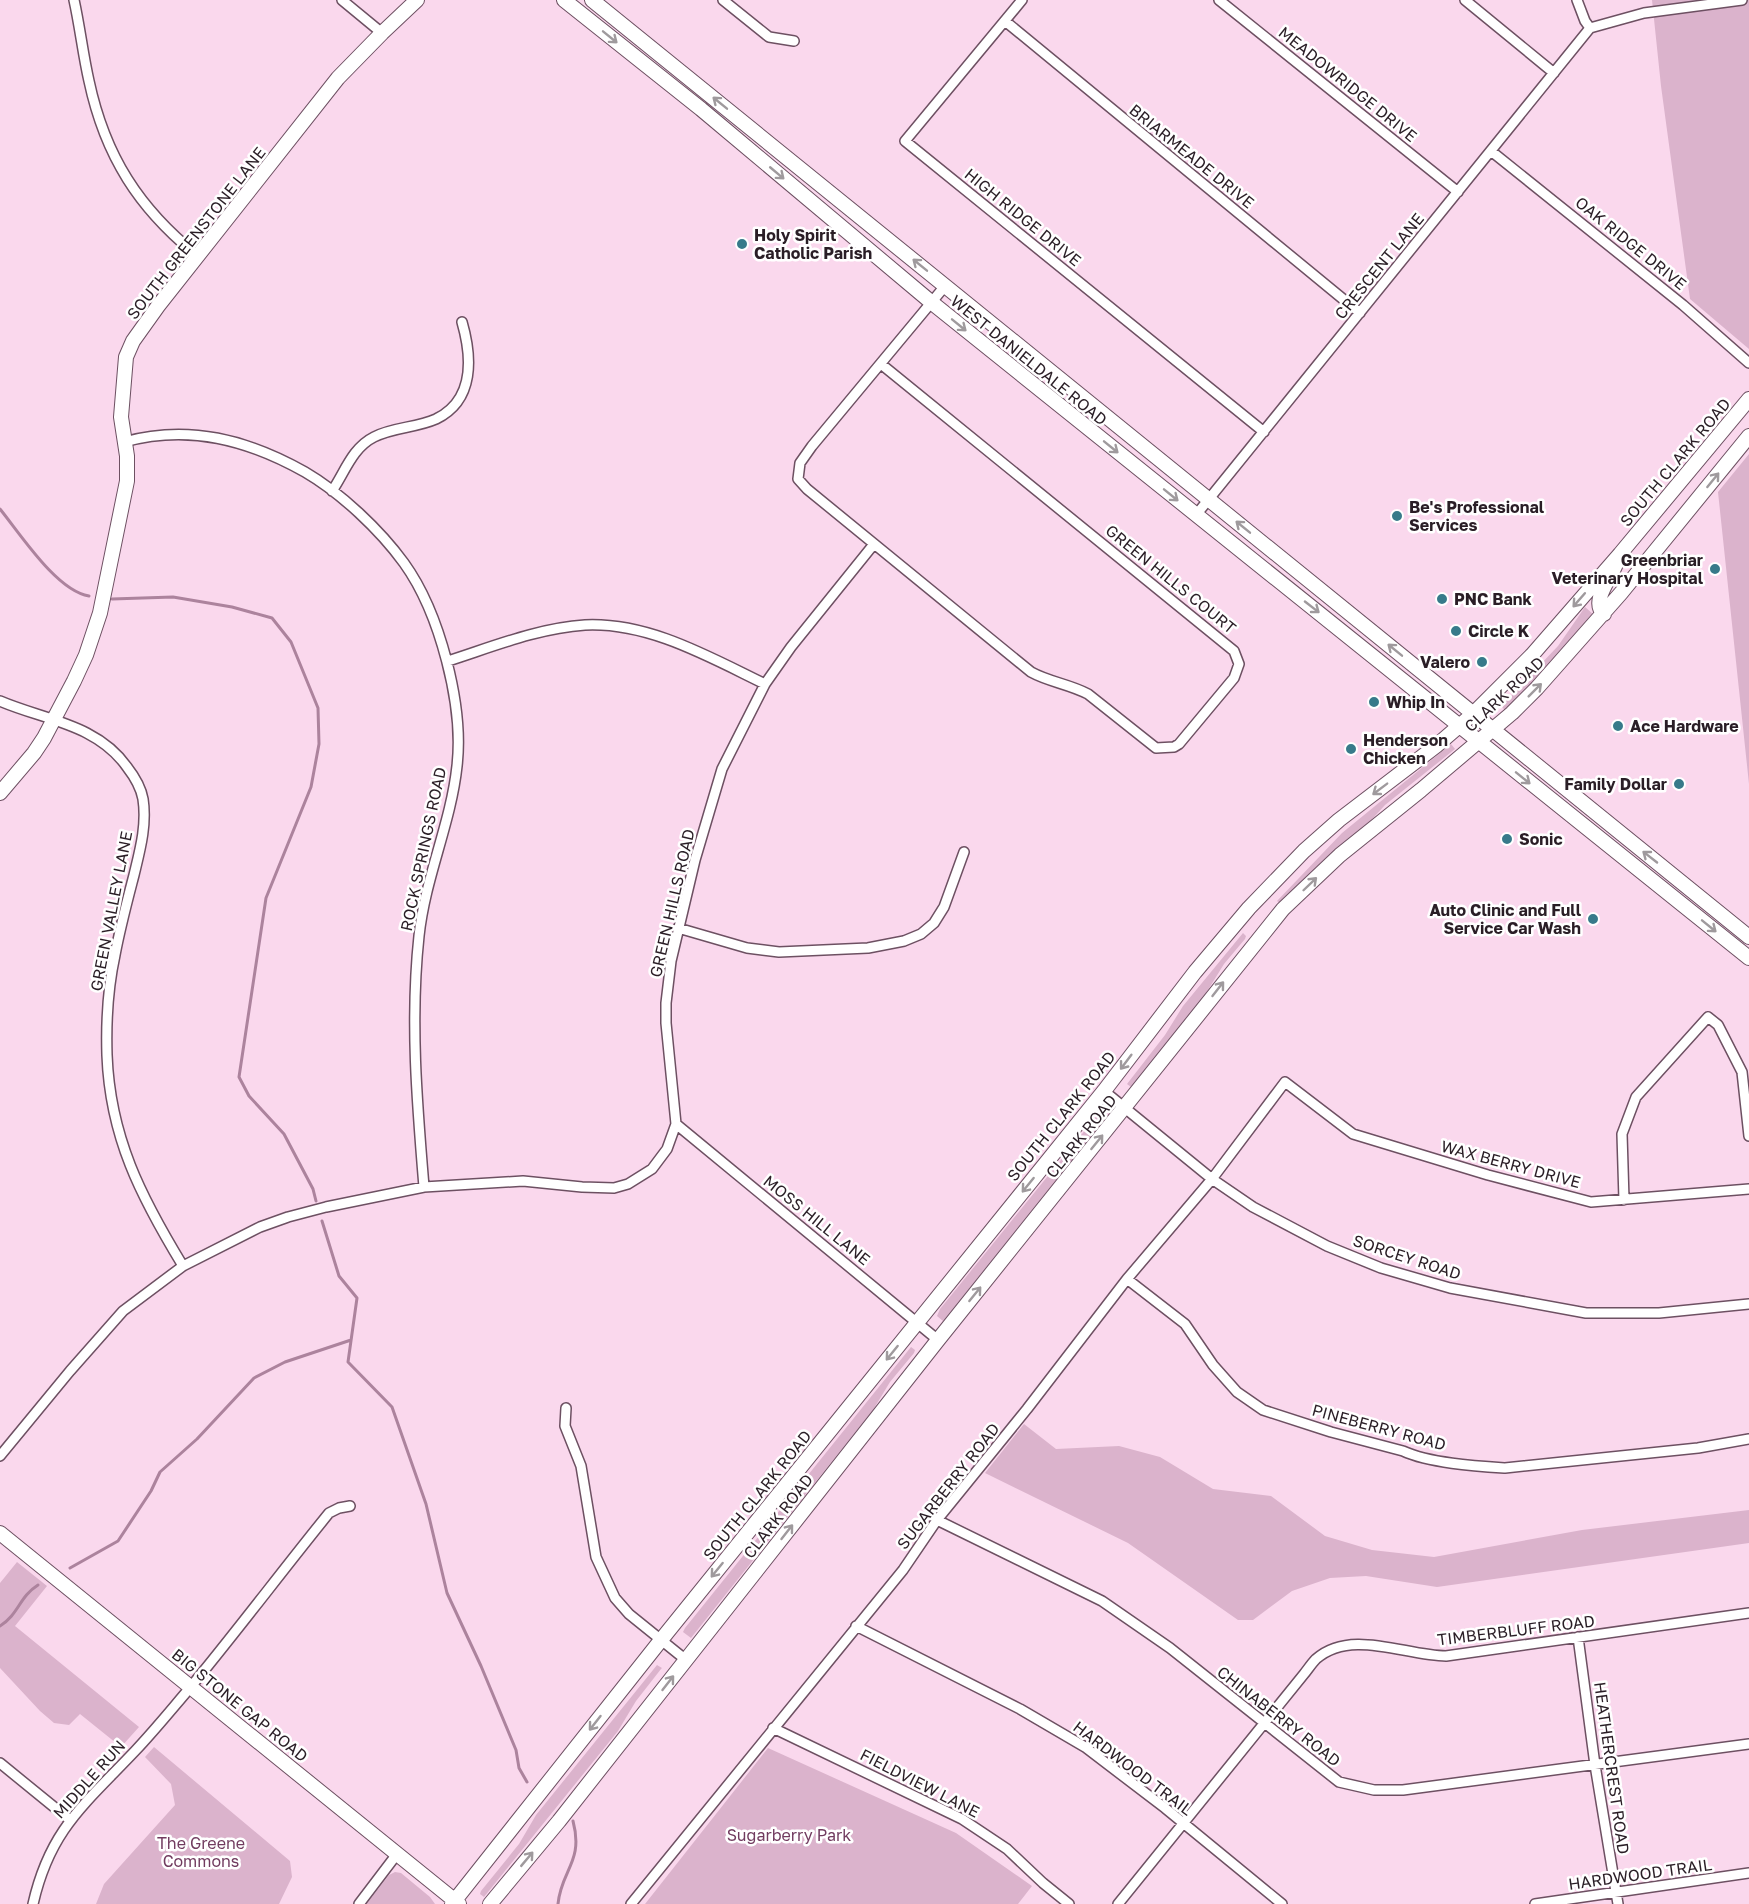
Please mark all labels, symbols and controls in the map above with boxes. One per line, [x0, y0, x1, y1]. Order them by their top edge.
street label: MEADOWRIDGE DRIVE [1275, 22, 1421, 146]
one-way arrow [602, 30, 618, 43]
one-way arrow [712, 97, 728, 110]
street label: BRIARMEADE DRIVE [1125, 99, 1259, 213]
street label: SOUTH GREENSTONE LANE [122, 143, 270, 323]
street label: HIGH RIDGE DRIVE [961, 164, 1085, 270]
one-way arrow [769, 166, 784, 180]
street label: OAK RIDGE DRIVE [1571, 192, 1691, 294]
street label: CRESCENT LANE [1330, 209, 1428, 323]
place label: Holy Spirit Catholic Parish [754, 225, 872, 263]
marker: Holy Spirit Catholic Parish [735, 237, 749, 251]
one-way arrow [913, 258, 928, 272]
street label: WEST DANIELDALE ROAD [947, 291, 1111, 429]
one-way arrow [951, 318, 967, 331]
street label: SOUTH CLARK ROAD [1616, 394, 1734, 530]
one-way arrow [1103, 440, 1118, 454]
one-way arrow [1707, 472, 1720, 488]
one-way arrow [1162, 488, 1178, 501]
place label: Be's Professional Services [1409, 497, 1545, 535]
marker: Be's Professional Services [1390, 509, 1404, 523]
street label: GREEN HILLS COURT [1102, 520, 1240, 638]
one-way arrow [1236, 521, 1252, 534]
place label: Greenbriar Veterinary Hospital [1552, 550, 1704, 588]
marker: Greenbriar Veterinary Hospital [1708, 562, 1722, 576]
place label: PNC Bank [1454, 589, 1532, 609]
marker: PNC Bank [1435, 592, 1449, 606]
one-way arrow [1572, 592, 1586, 607]
one-way arrow [1304, 601, 1320, 614]
place label: Circle K [1468, 621, 1530, 641]
marker: Circle K [1449, 624, 1463, 638]
one-way arrow [1387, 643, 1403, 656]
place label: Valero [1420, 652, 1470, 672]
street label: CLARK ROAD [1460, 652, 1548, 736]
marker: Valero [1475, 655, 1489, 669]
one-way arrow [1527, 683, 1542, 698]
place label: Whip In [1386, 692, 1445, 712]
marker: Whip In [1367, 695, 1381, 709]
place label: Ace Hardware [1630, 716, 1739, 736]
marker: Ace Hardware [1611, 719, 1625, 733]
place label: Henderson Chicken [1363, 730, 1448, 768]
marker: Henderson Chicken [1344, 742, 1358, 756]
street label: ROCK SPRINGS ROAD [396, 765, 450, 933]
one-way arrow [1515, 771, 1531, 784]
place label: Family Dollar [1564, 774, 1667, 794]
marker: Family Dollar [1672, 777, 1686, 791]
one-way arrow [1373, 782, 1389, 795]
street label: GREEN HILLS ROAD [645, 827, 699, 979]
street label: GREEN VALLEY LANE [86, 829, 136, 993]
place label: Sonic [1519, 829, 1563, 849]
marker: Sonic [1500, 832, 1514, 846]
one-way arrow [1642, 851, 1658, 864]
one-way arrow [1302, 877, 1317, 891]
place label: Auto Clinic and Full Service Car Wash [1429, 900, 1582, 938]
marker: Auto Clinic and Full Service Car Wash [1586, 912, 1600, 926]
one-way arrow [1701, 919, 1717, 932]
one-way arrow [1212, 981, 1225, 997]
street label: SOUTH CLARK ROAD [1003, 1047, 1119, 1185]
one-way arrow [1119, 1054, 1132, 1070]
street label: CLARK ROAD [1042, 1091, 1120, 1181]
one-way arrow [1090, 1135, 1104, 1150]
street label: WAX BERRY DRIVE [1439, 1136, 1583, 1192]
street label: MOSS HILL LANE [760, 1171, 874, 1269]
one-way arrow [1021, 1177, 1034, 1193]
street label: SORCEY ROAD [1350, 1230, 1464, 1284]
one-way arrow [968, 1286, 981, 1302]
one-way arrow [885, 1345, 898, 1361]
street label: PINEBERRY ROAD [1310, 1400, 1448, 1454]
street label: SUGARBERRY ROAD [892, 1419, 1004, 1553]
street label: SOUTH CLARK ROAD [699, 1426, 815, 1564]
street label: CLARK ROAD [739, 1470, 817, 1562]
one-way arrow [780, 1524, 793, 1540]
one-way arrow [710, 1562, 723, 1578]
street label: TIMBERBLUFF ROAD [1436, 1610, 1596, 1650]
street label: BIG STONE GAP ROAD [168, 1644, 312, 1766]
street label: CHINABERRY ROAD [1213, 1662, 1345, 1770]
one-way arrow [661, 1675, 674, 1691]
street label: HEATHERCREST ROAD [1590, 1680, 1634, 1856]
one-way arrow [589, 1715, 602, 1731]
street label: HARDWOOD TRAIL [1069, 1717, 1197, 1819]
street label: MIDDLE RUN [49, 1736, 129, 1822]
street label: FIELDVIEW LANE [857, 1744, 983, 1822]
park label: Sugarberry Park [727, 1825, 851, 1845]
park label: The Greene Commons [157, 1833, 245, 1871]
one-way arrow [520, 1852, 534, 1867]
street label: HARDWOOD TRAIL [1567, 1854, 1713, 1894]

